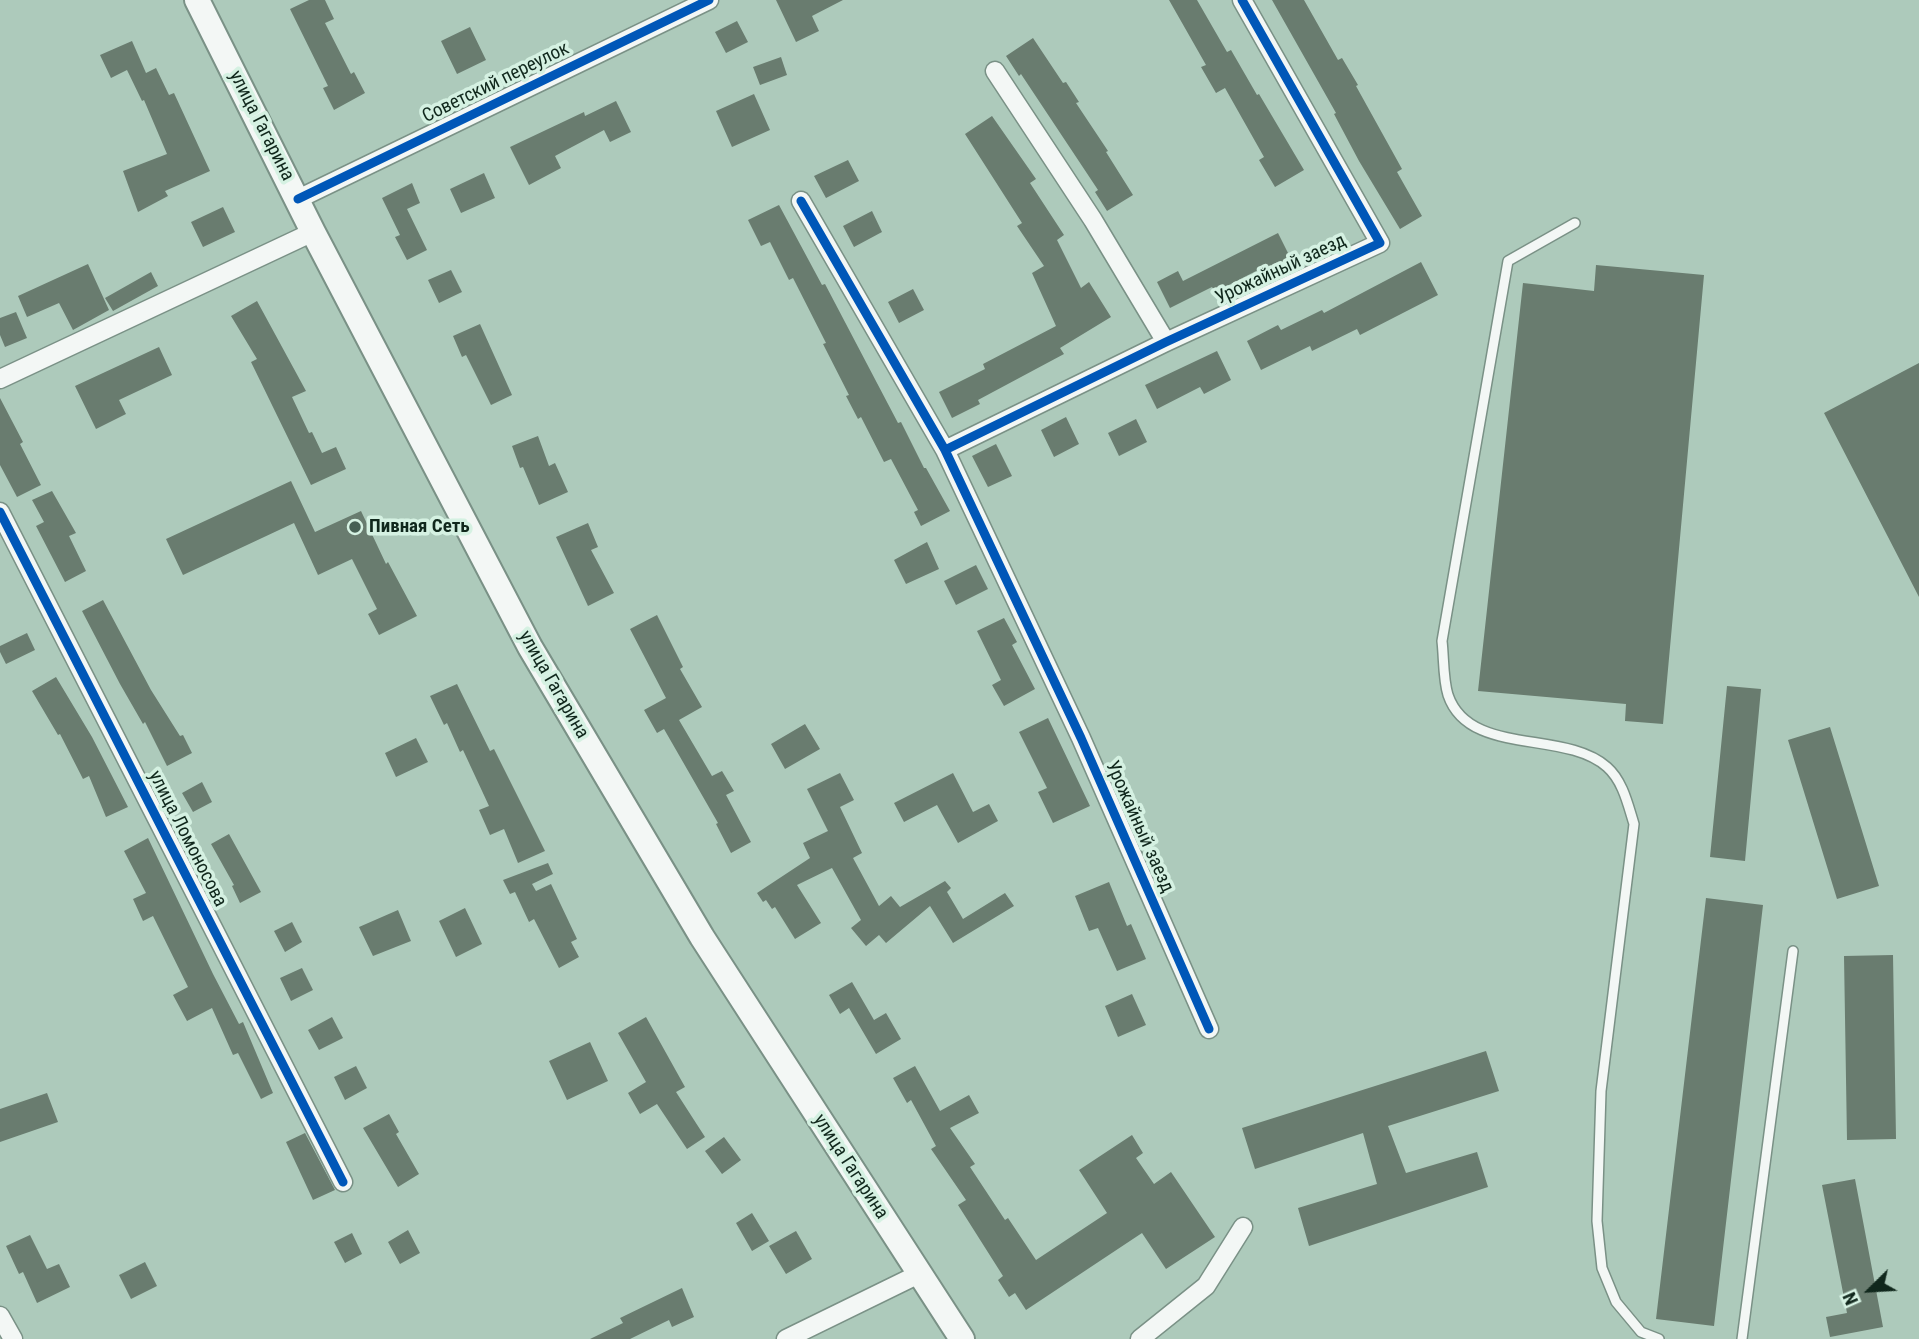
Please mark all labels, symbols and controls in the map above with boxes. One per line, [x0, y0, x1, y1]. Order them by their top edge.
street label: Советский переулок [419, 38, 573, 128]
street label: улица Гагарина [223, 67, 299, 185]
street label: Урожайный заезд [1212, 230, 1350, 310]
place label: Пивная Сеть [369, 516, 470, 538]
marker: Пивная Сеть [347, 519, 363, 535]
street label: улица Гагарина [513, 627, 593, 743]
street label: Урожайный заезд [1100, 758, 1178, 896]
street label: улица Ломоносова [143, 767, 231, 911]
street label: улица Гагарина [808, 1110, 892, 1224]
north arrow [1835, 1255, 1905, 1325]
text: N [1837, 1289, 1863, 1309]

